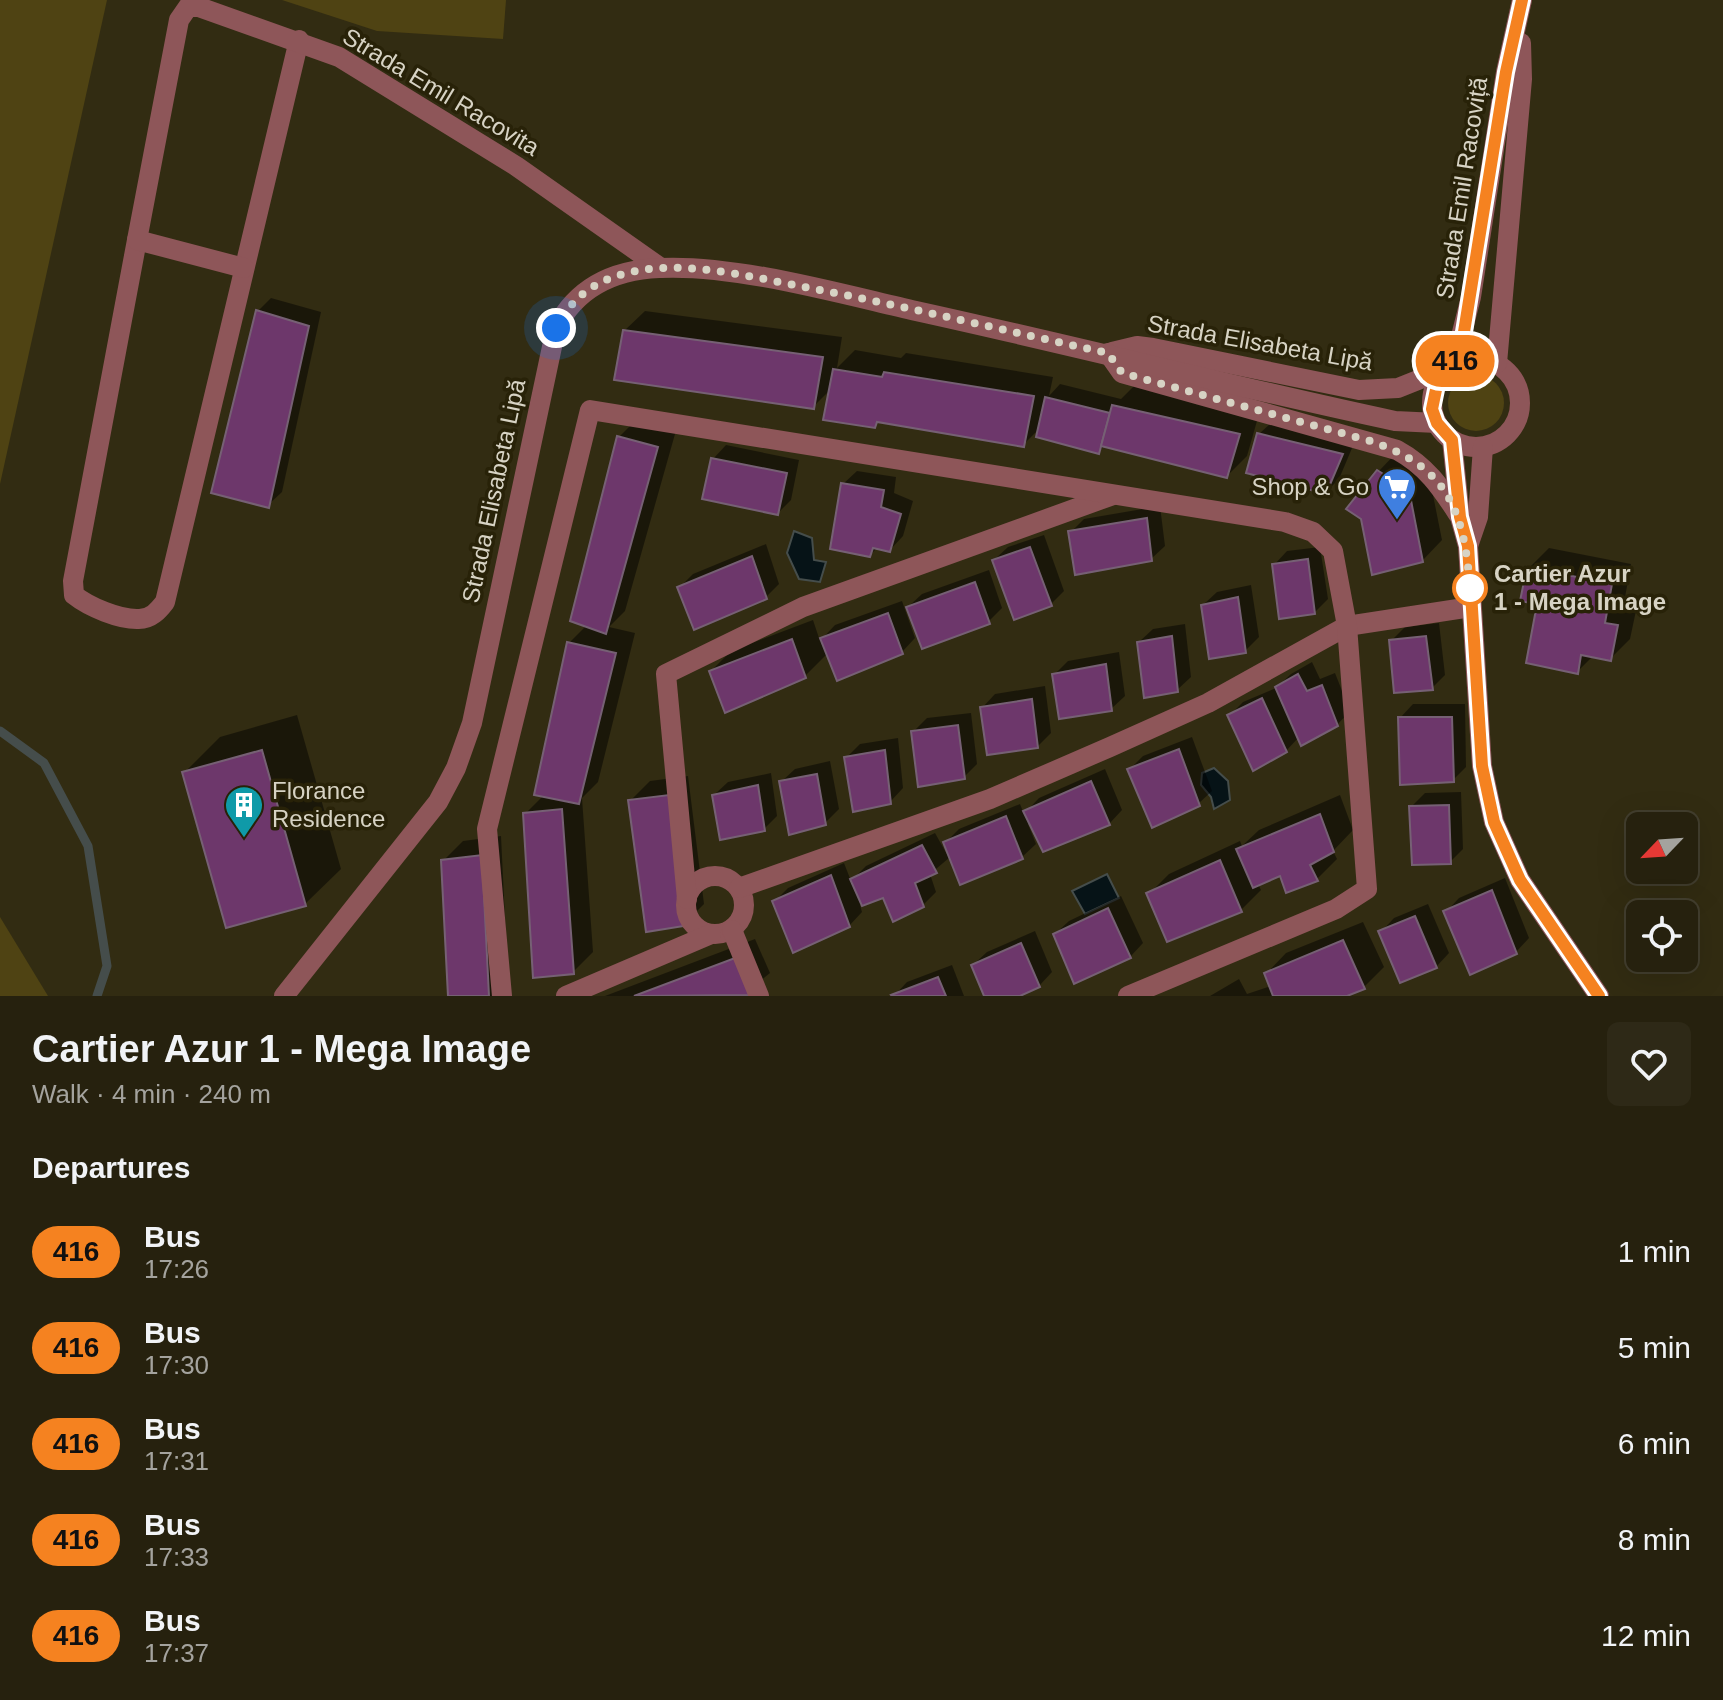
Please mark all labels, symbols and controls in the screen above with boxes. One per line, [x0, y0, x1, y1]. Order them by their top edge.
street label: Strada Emil Racovita [338, 22, 545, 161]
street label: Strada Emil Racoviță [1431, 75, 1492, 301]
your location [536, 308, 576, 348]
street label: Strada Elisabeta Lipă [1145, 309, 1375, 376]
line badge: 416 [1409, 335, 1501, 387]
text: 416 [1432, 345, 1478, 376]
street label: Strada Elisabeta Lipă [457, 376, 531, 605]
supermarket icon: Shop & Go [1376, 466, 1418, 521]
place label: Shop & Go [1252, 473, 1369, 500]
place label: Cartier Azur 1 - Mega Image [1494, 560, 1666, 615]
marker: Cartier Azur 1 - Mega Image [1453, 571, 1487, 605]
place label: Florance Residence [272, 777, 385, 832]
building icon: Florance Residence [223, 784, 265, 839]
north arrow [1626, 812, 1698, 884]
map controls [1626, 812, 1698, 972]
button: locate [1626, 900, 1698, 972]
button: heart [1607, 1022, 1691, 1106]
text: Cartier Azur 1 - Mega Image [32, 1028, 531, 1070]
text: Walk · 4 min · 240 m [32, 1079, 271, 1109]
text: Departures [32, 1151, 190, 1184]
text: Bus [144, 1220, 201, 1253]
text: 1 min [1618, 1235, 1691, 1268]
text: 416 [53, 1236, 99, 1267]
text: 17:26 [144, 1254, 209, 1284]
text: Bus [144, 1316, 201, 1349]
text: 5 min [1618, 1331, 1691, 1364]
text: 416 [53, 1332, 99, 1363]
text: 17:30 [144, 1350, 209, 1380]
text: Bus [144, 1412, 201, 1445]
text: 6 min [1618, 1427, 1691, 1460]
text: 416 [53, 1428, 99, 1459]
text: 17:31 [144, 1446, 209, 1476]
text: Bus [144, 1508, 201, 1541]
text: 8 min [1618, 1523, 1691, 1556]
text: 416 [53, 1524, 99, 1555]
text: 17:33 [144, 1542, 209, 1572]
text: Bus [144, 1604, 201, 1637]
text: 12 min [1601, 1619, 1691, 1652]
text: 416 [53, 1620, 99, 1651]
text: 17:37 [144, 1638, 209, 1668]

